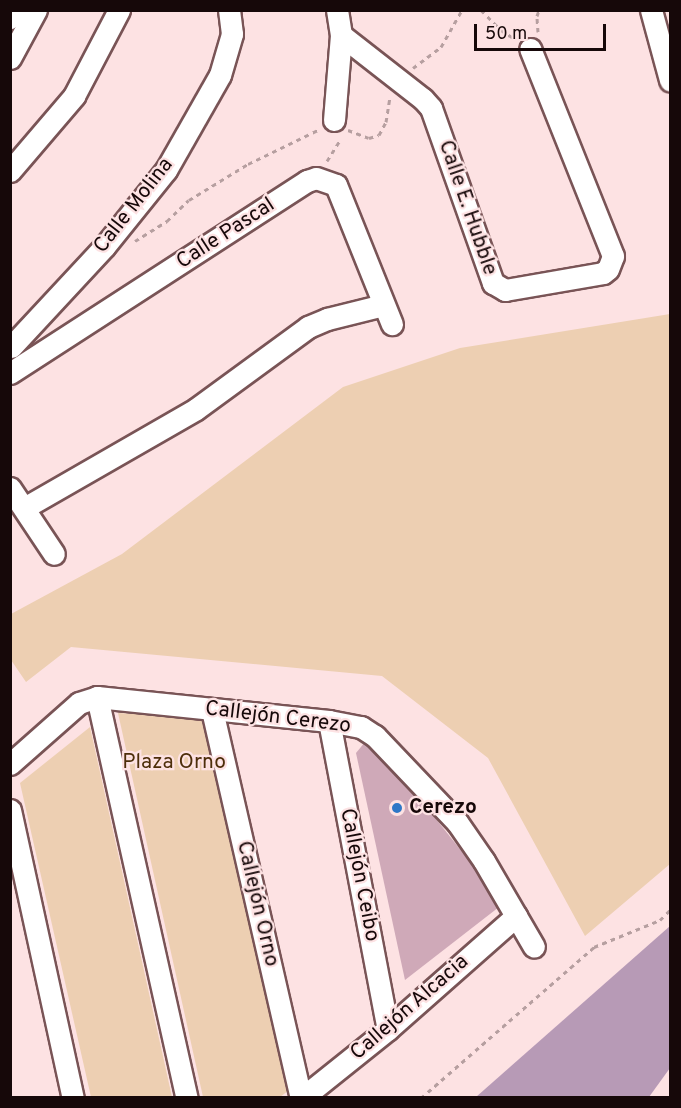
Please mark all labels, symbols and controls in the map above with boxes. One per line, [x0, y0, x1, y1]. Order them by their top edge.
scale bar [477, 12, 609, 50]
text: 50 m [485, 23, 527, 46]
street label: Calle E. Hubble [432, 137, 502, 279]
street label: Calle Molina [89, 153, 179, 259]
street label: Calle Pascal [172, 193, 280, 275]
street label: Callejón Cerezo [204, 697, 352, 739]
park label: Plaza Orno [122, 750, 226, 776]
place label: Cerezo [409, 795, 477, 821]
marker: Cerezo [390, 801, 404, 815]
street label: Callejón Ceibo [334, 806, 384, 944]
street label: Callejón Orno [230, 839, 284, 969]
street label: Callejón Alcacia [345, 950, 475, 1066]

